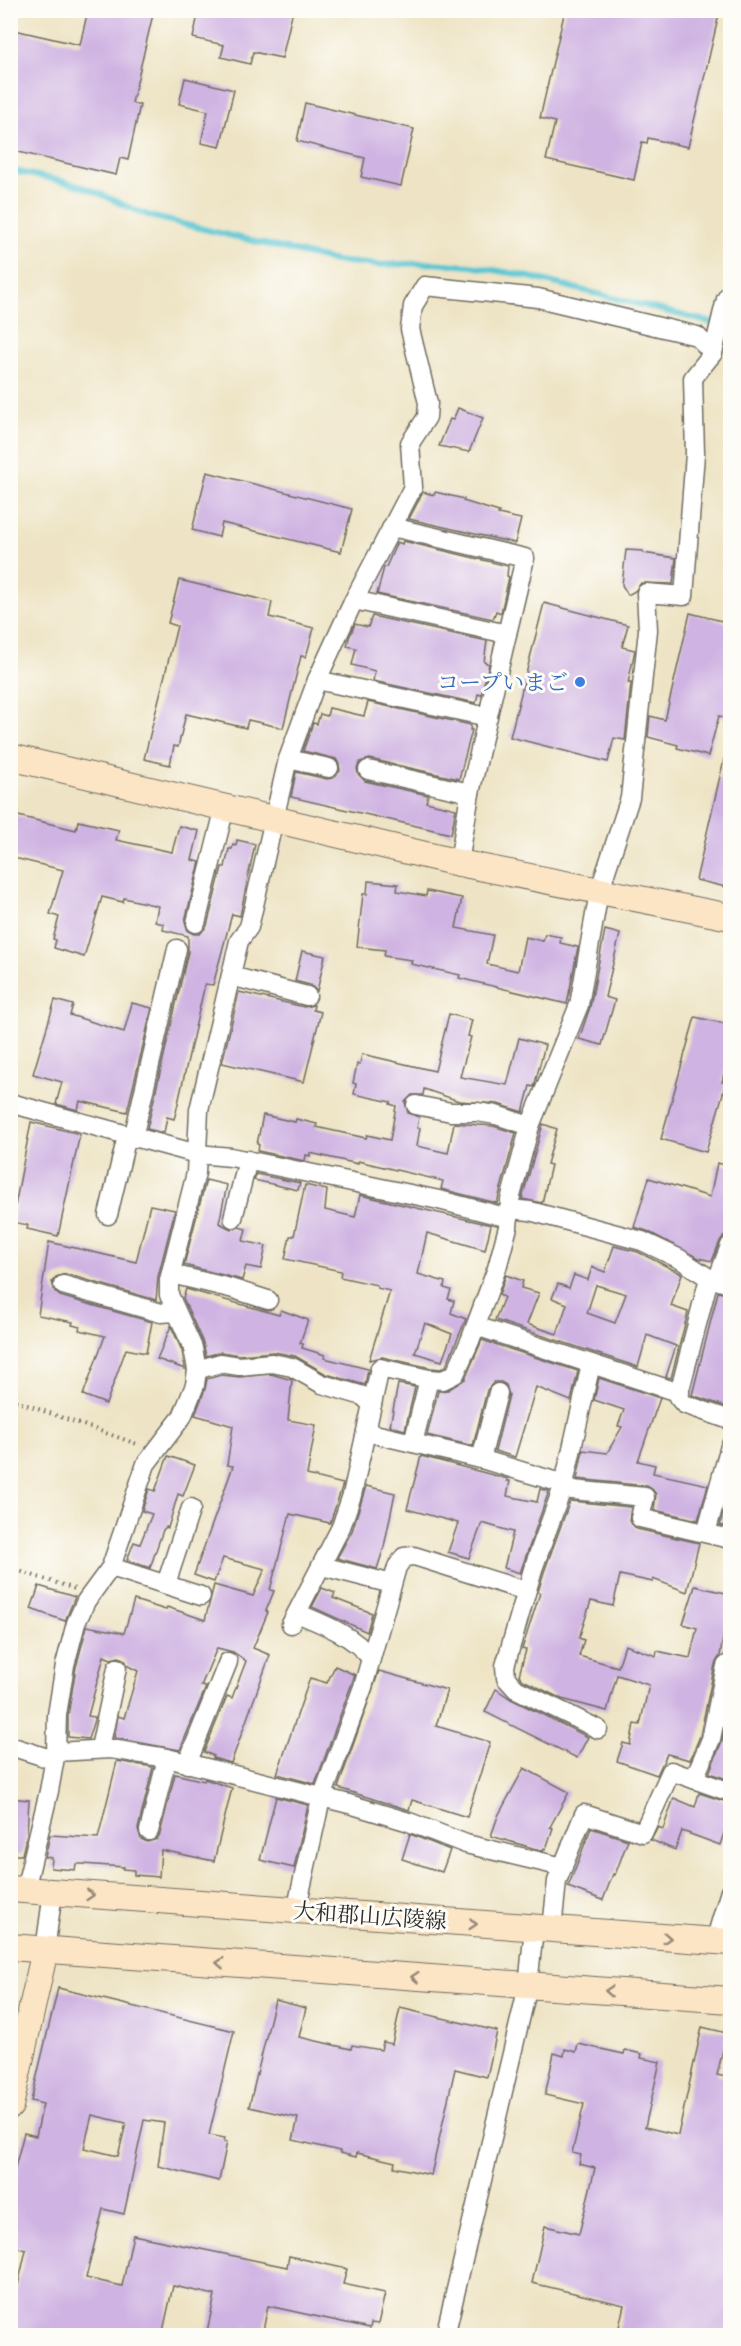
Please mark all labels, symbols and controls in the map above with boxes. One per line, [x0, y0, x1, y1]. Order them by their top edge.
place label: コープいまご [437, 668, 568, 697]
marker: コープいまご [573, 675, 587, 689]
one-way arrow [85, 1888, 94, 1901]
street label: 大和郡山広陵線 [292, 1896, 448, 1936]
one-way arrow [468, 1917, 477, 1930]
one-way arrow [663, 1931, 672, 1944]
one-way arrow [216, 1957, 225, 1970]
one-way arrow [410, 1971, 419, 1984]
one-way arrow [605, 1985, 614, 1998]

